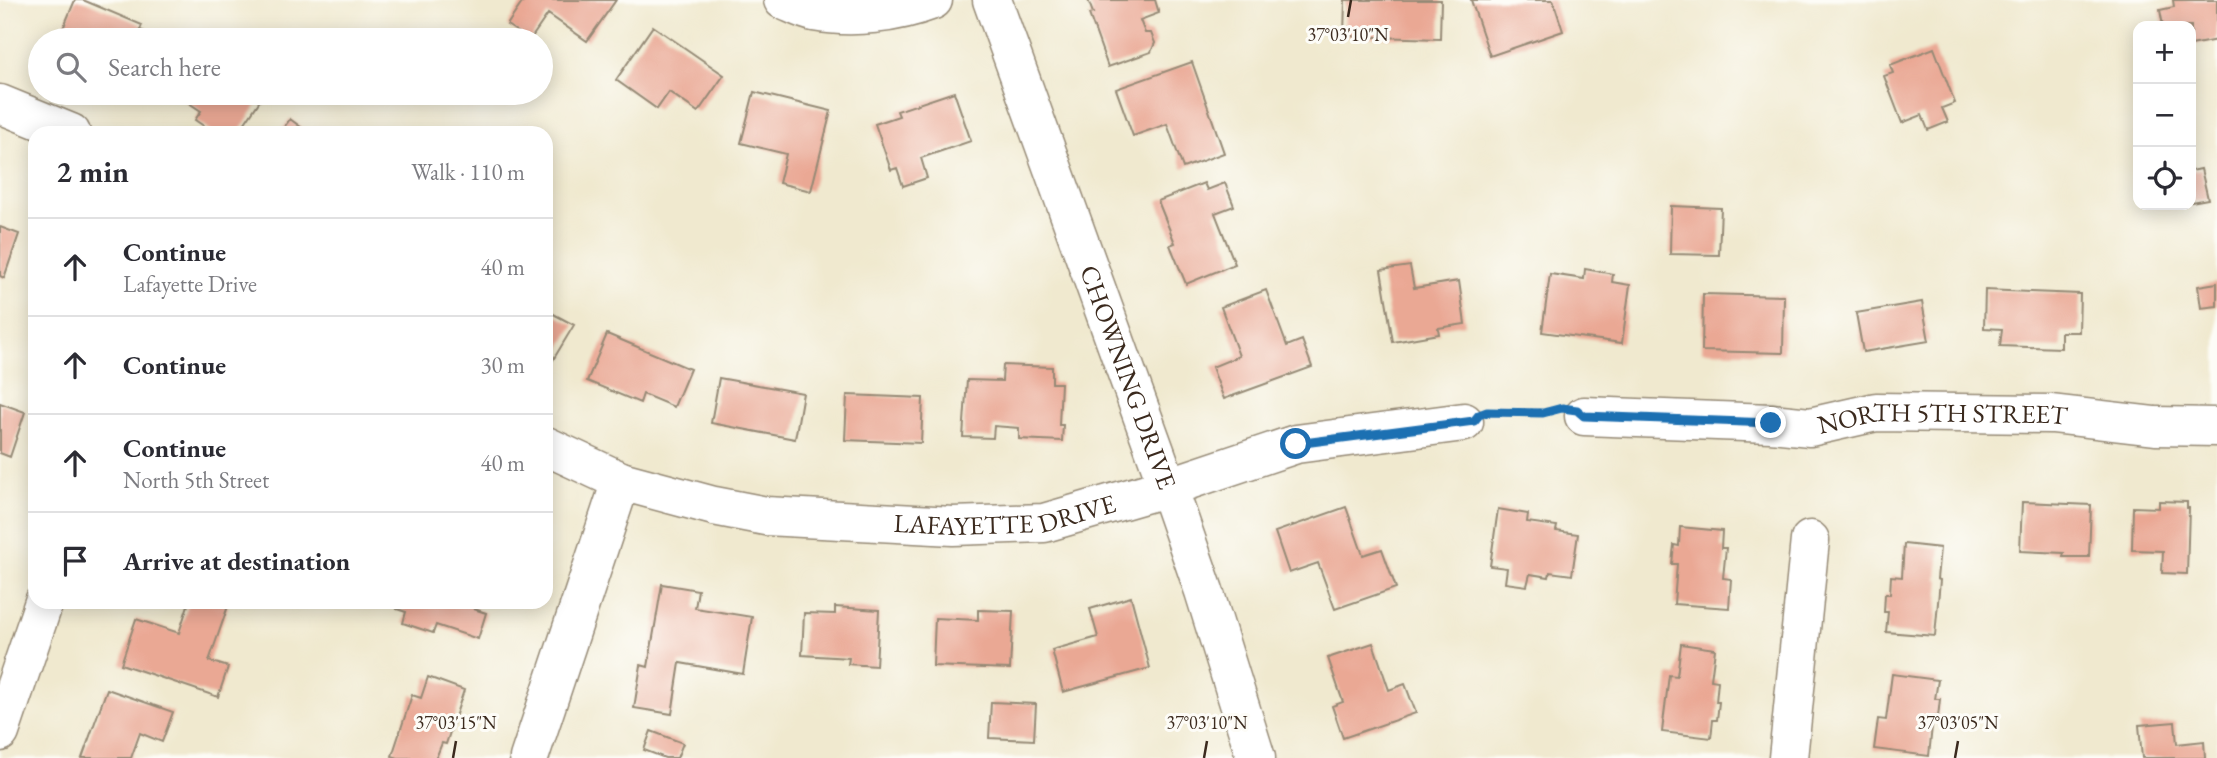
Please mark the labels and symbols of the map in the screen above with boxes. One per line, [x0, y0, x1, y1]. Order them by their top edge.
text: 37°03'10"N [1308, 23, 1389, 46]
street label: CHOWNING DRIVE [1072, 261, 1184, 494]
street label: NORTH 5TH STREET [1814, 395, 2070, 442]
route end [1755, 407, 1786, 438]
route start [1280, 428, 1311, 459]
street label: LAFAYETTE DRIVE [893, 486, 1120, 543]
text: 37°03'15"N [416, 711, 497, 734]
text: 37°03'10"N [1167, 711, 1248, 734]
text: 37°03'05"N [1918, 711, 1999, 734]

